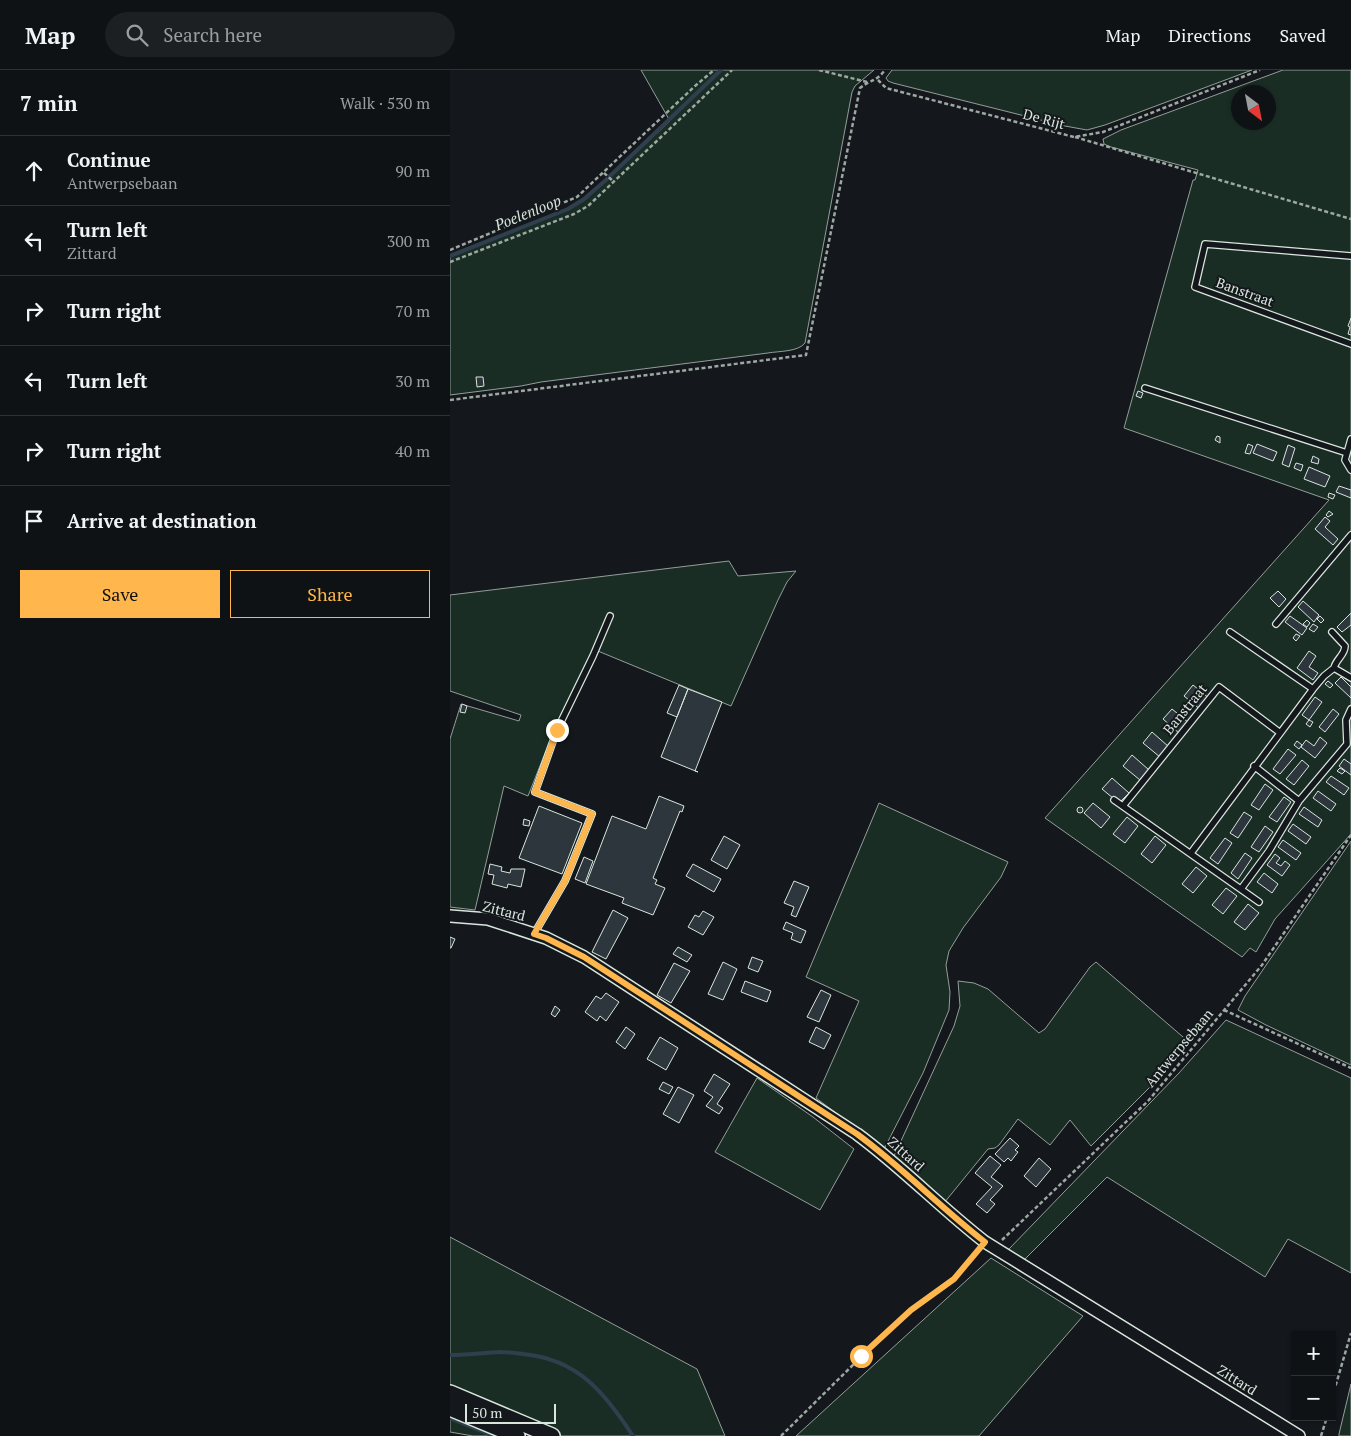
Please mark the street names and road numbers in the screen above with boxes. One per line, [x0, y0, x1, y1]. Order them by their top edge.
street label: De Rijt [1021, 104, 1068, 133]
street label: Banstraat [1214, 272, 1277, 311]
street label: Banstraat [1158, 679, 1211, 738]
street label: Zittard [481, 896, 528, 925]
street label: Antwerpsebaan [1140, 1004, 1217, 1091]
street label: Zittard [884, 1132, 929, 1175]
street label: Zittard [1214, 1360, 1261, 1399]

